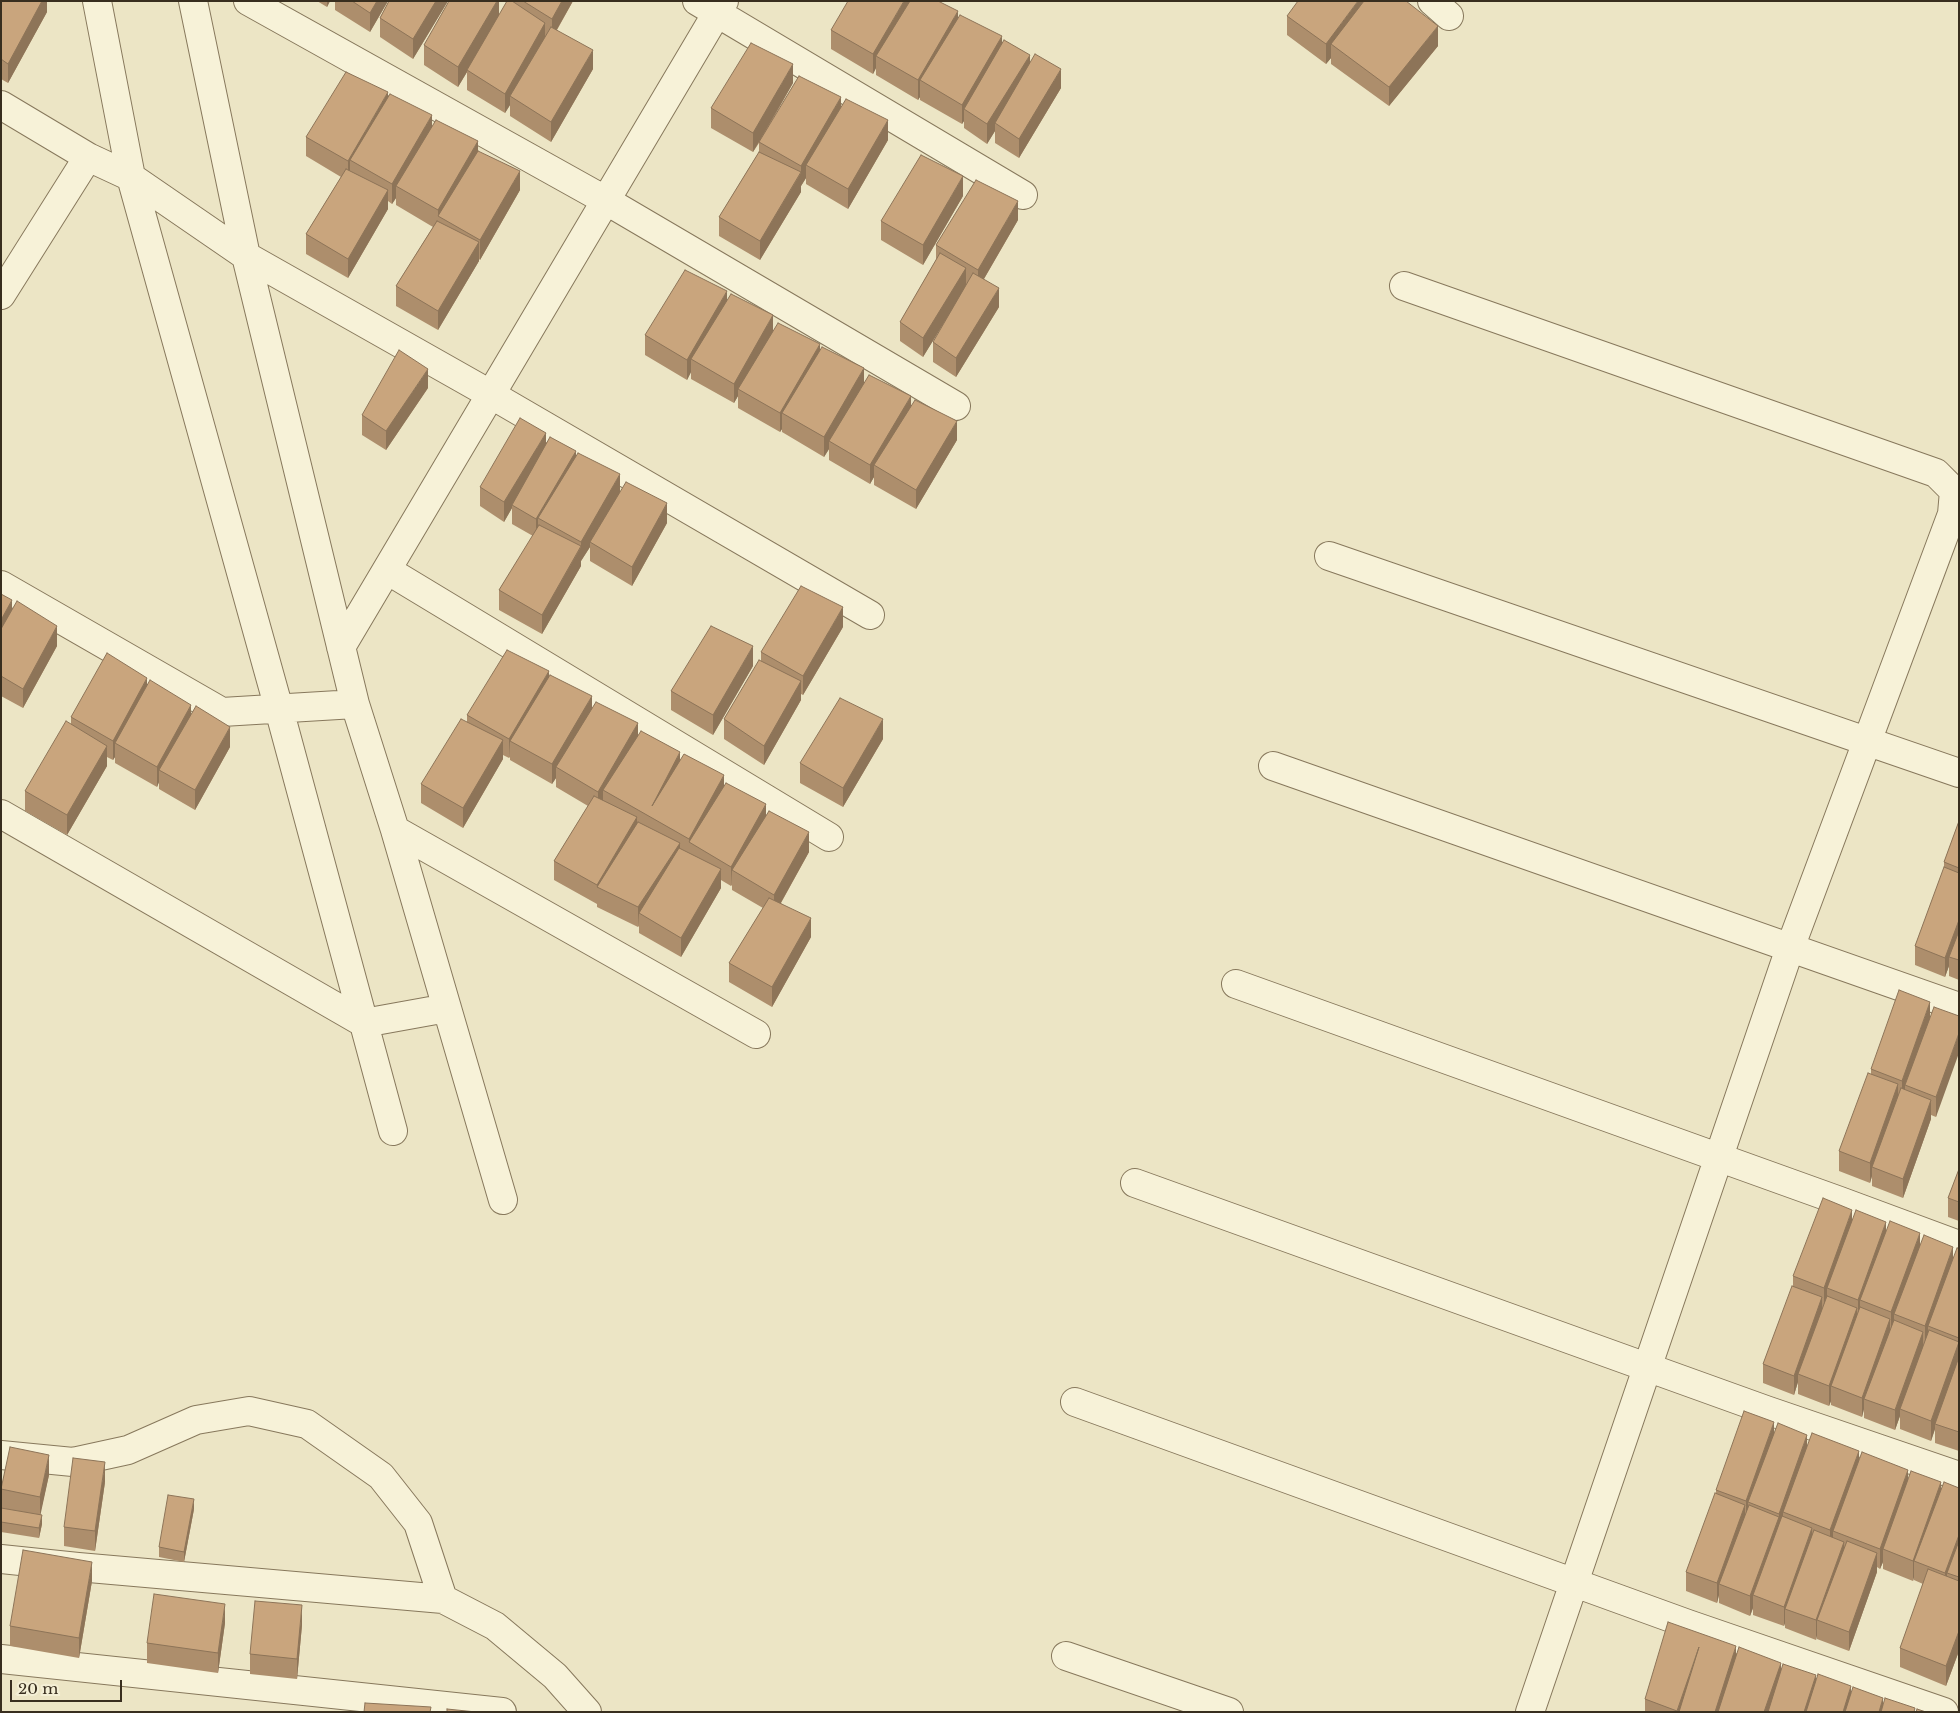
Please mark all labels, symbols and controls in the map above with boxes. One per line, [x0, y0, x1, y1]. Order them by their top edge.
scale bar [12, 1670, 125, 1702]
text: 20 m [18, 1679, 58, 1698]

